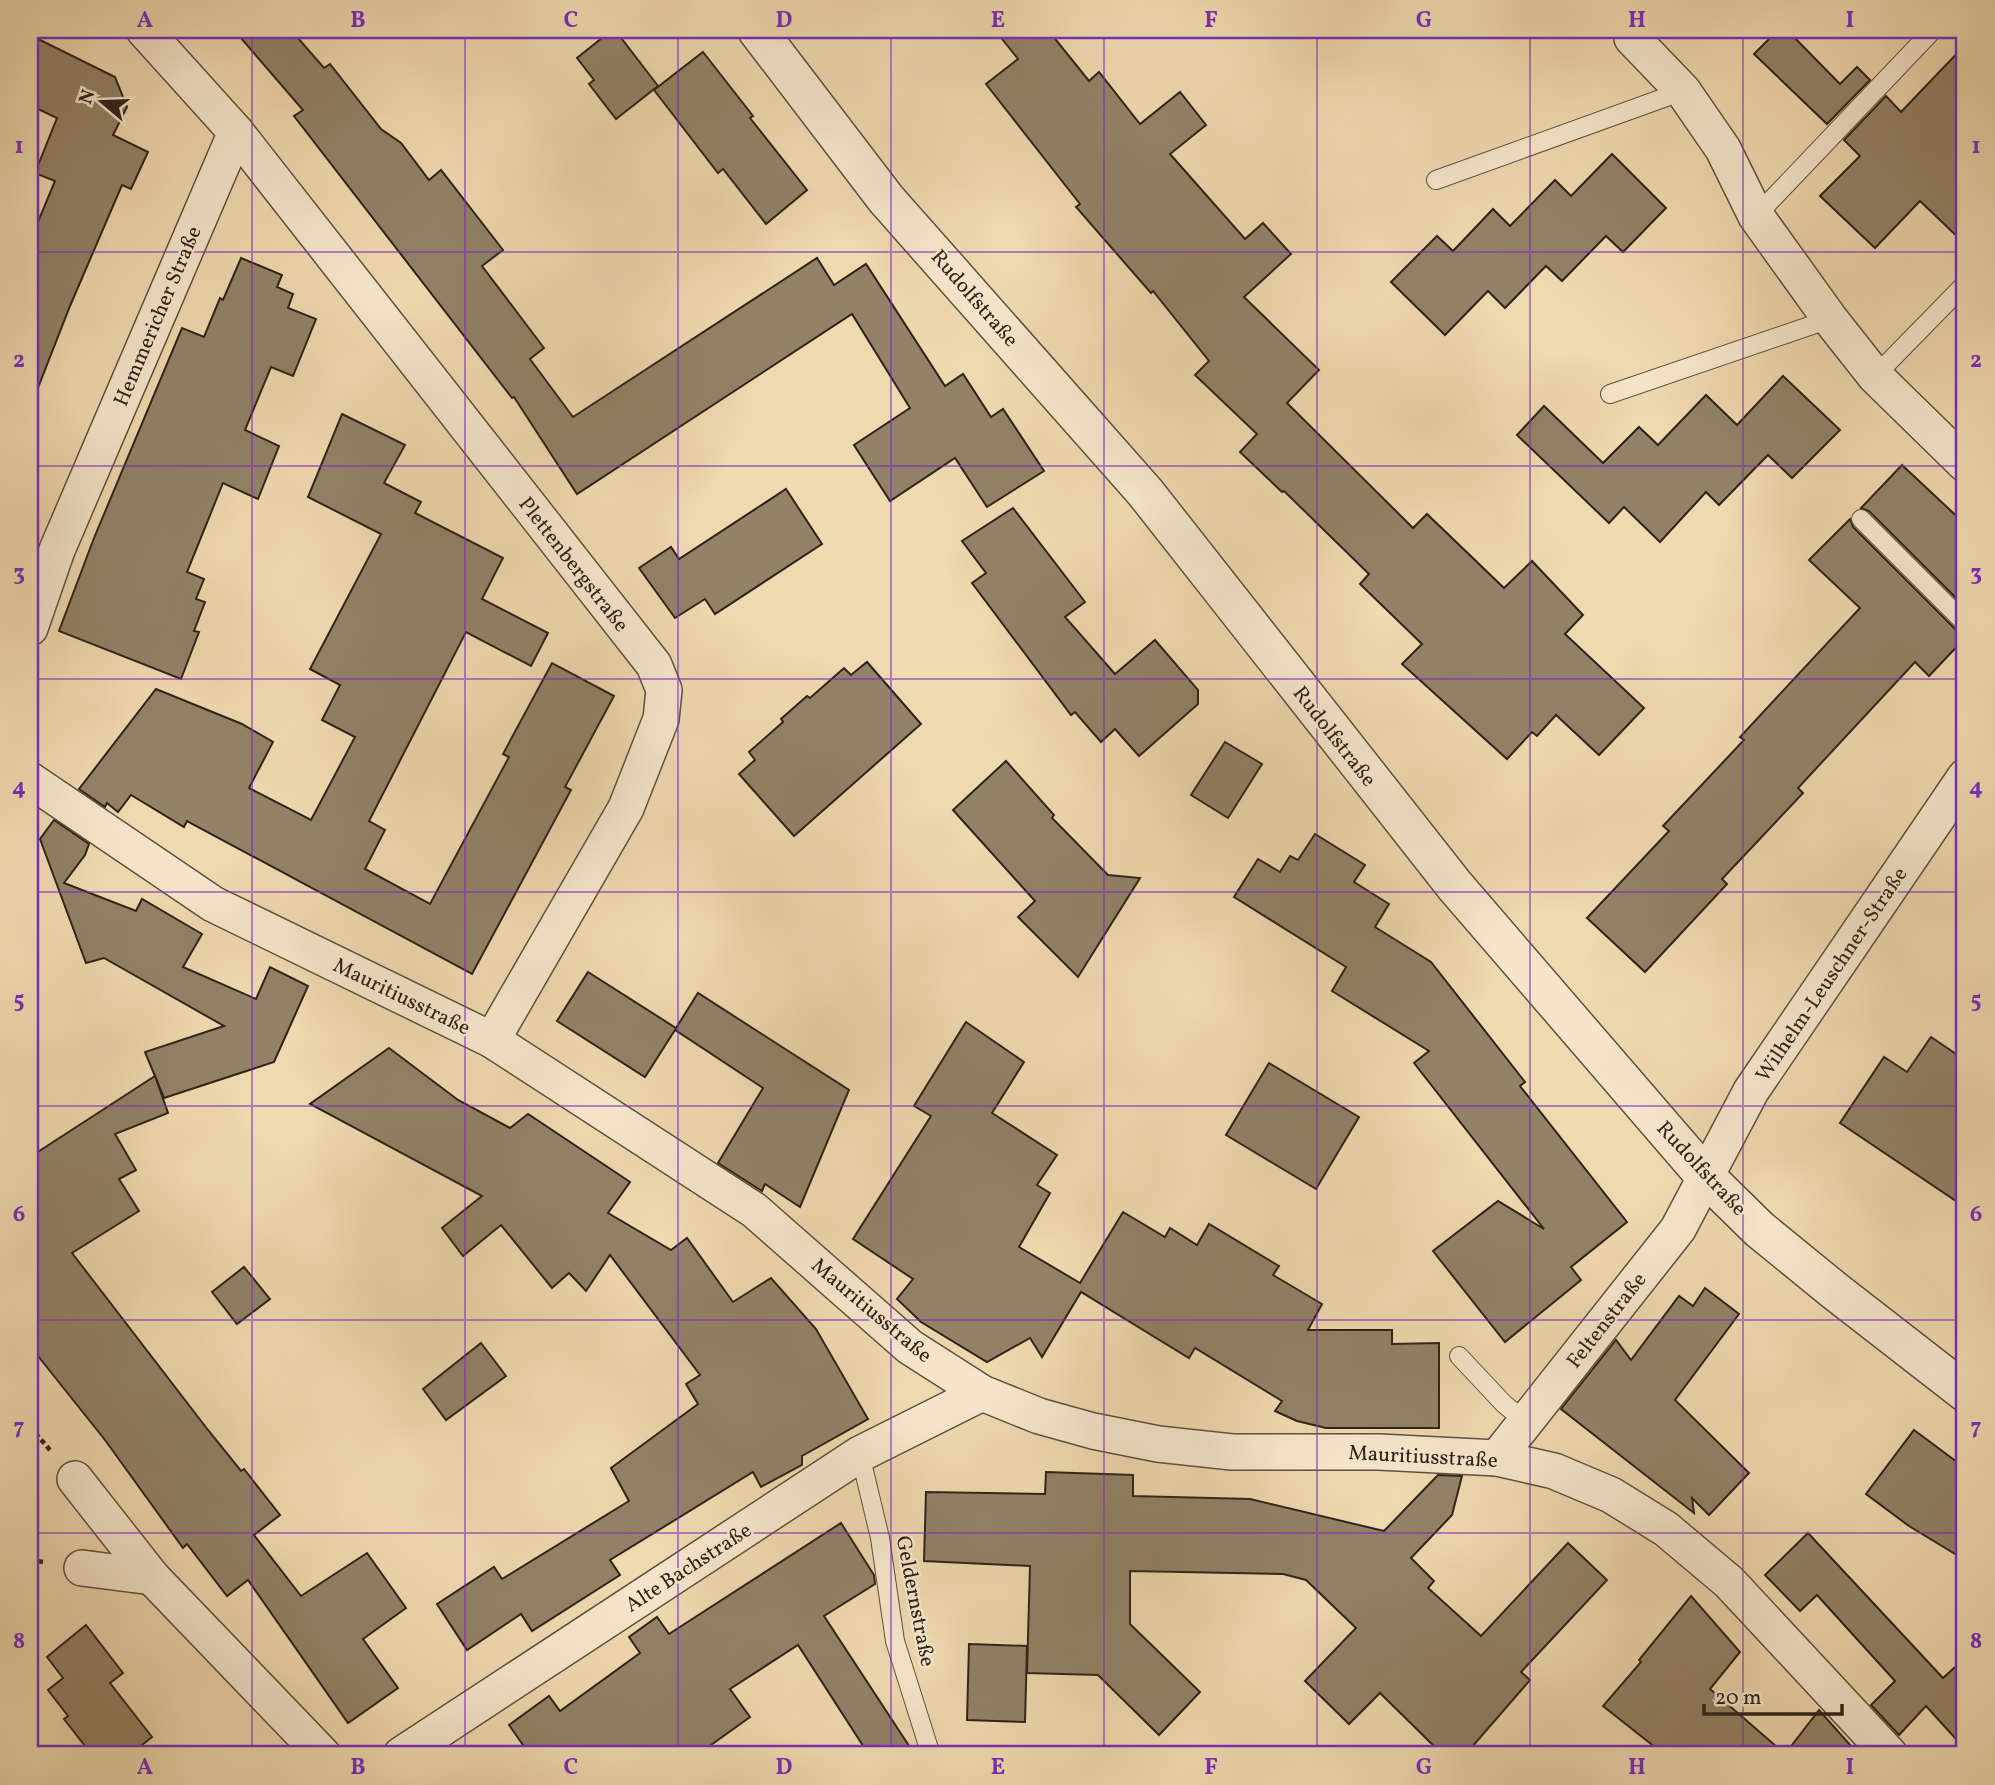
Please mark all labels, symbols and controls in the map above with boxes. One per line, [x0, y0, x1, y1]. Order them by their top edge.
text: A [137, 5, 153, 37]
text: B [350, 5, 366, 37]
text: C [564, 5, 578, 37]
text: D [776, 5, 793, 37]
text: E [991, 5, 1005, 37]
text: F [1204, 5, 1218, 37]
text: G [1416, 5, 1432, 37]
text: H [1628, 5, 1646, 37]
text: I [1846, 5, 1854, 37]
north arrow [66, 66, 136, 136]
text: N [73, 86, 102, 108]
text: 1 [14, 131, 24, 163]
text: 1 [1971, 131, 1981, 163]
street label: Hemmericher Straße [107, 222, 209, 411]
street label: Rudolfstraße [923, 244, 1024, 354]
text: 2 [13, 345, 25, 377]
text: 2 [1970, 345, 1982, 377]
street label: Plettenbergstraße [511, 491, 635, 639]
text: 3 [13, 558, 25, 590]
text: 3 [1970, 558, 1982, 590]
street label: Rudolfstraße [1285, 680, 1382, 793]
text: 4 [12, 772, 26, 804]
text: 4 [1969, 772, 1983, 804]
street label: Wilhelm-Leuschner-Straße [1749, 862, 1915, 1088]
street label: Mauritiusstraße [328, 952, 475, 1043]
text: 5 [13, 985, 25, 1017]
text: 5 [1970, 985, 1982, 1017]
street label: Rudolfstraße [1649, 1115, 1753, 1223]
text: 6 [13, 1199, 25, 1231]
text: 6 [1970, 1199, 1982, 1231]
street label: Mauritiusstraße [804, 1252, 938, 1370]
street label: Feltenstraße [1560, 1267, 1654, 1375]
text: 7 [14, 1412, 25, 1444]
text: 7 [1971, 1412, 1982, 1444]
street label: Mauritiusstraße [1347, 1439, 1498, 1476]
street label: Alte Bachstraße [620, 1516, 758, 1620]
street label: Geldernstraße [888, 1533, 941, 1669]
text: 8 [13, 1626, 25, 1658]
text: 8 [1970, 1626, 1982, 1658]
scale bar [1704, 1673, 1843, 1717]
text: 20 m [1715, 1684, 1761, 1713]
text: A [137, 1752, 153, 1784]
text: B [350, 1752, 366, 1784]
text: C [564, 1752, 578, 1784]
text: D [776, 1752, 793, 1784]
text: E [991, 1752, 1005, 1784]
text: F [1204, 1752, 1218, 1784]
text: G [1416, 1752, 1432, 1784]
text: H [1628, 1752, 1646, 1784]
text: I [1846, 1752, 1854, 1784]

